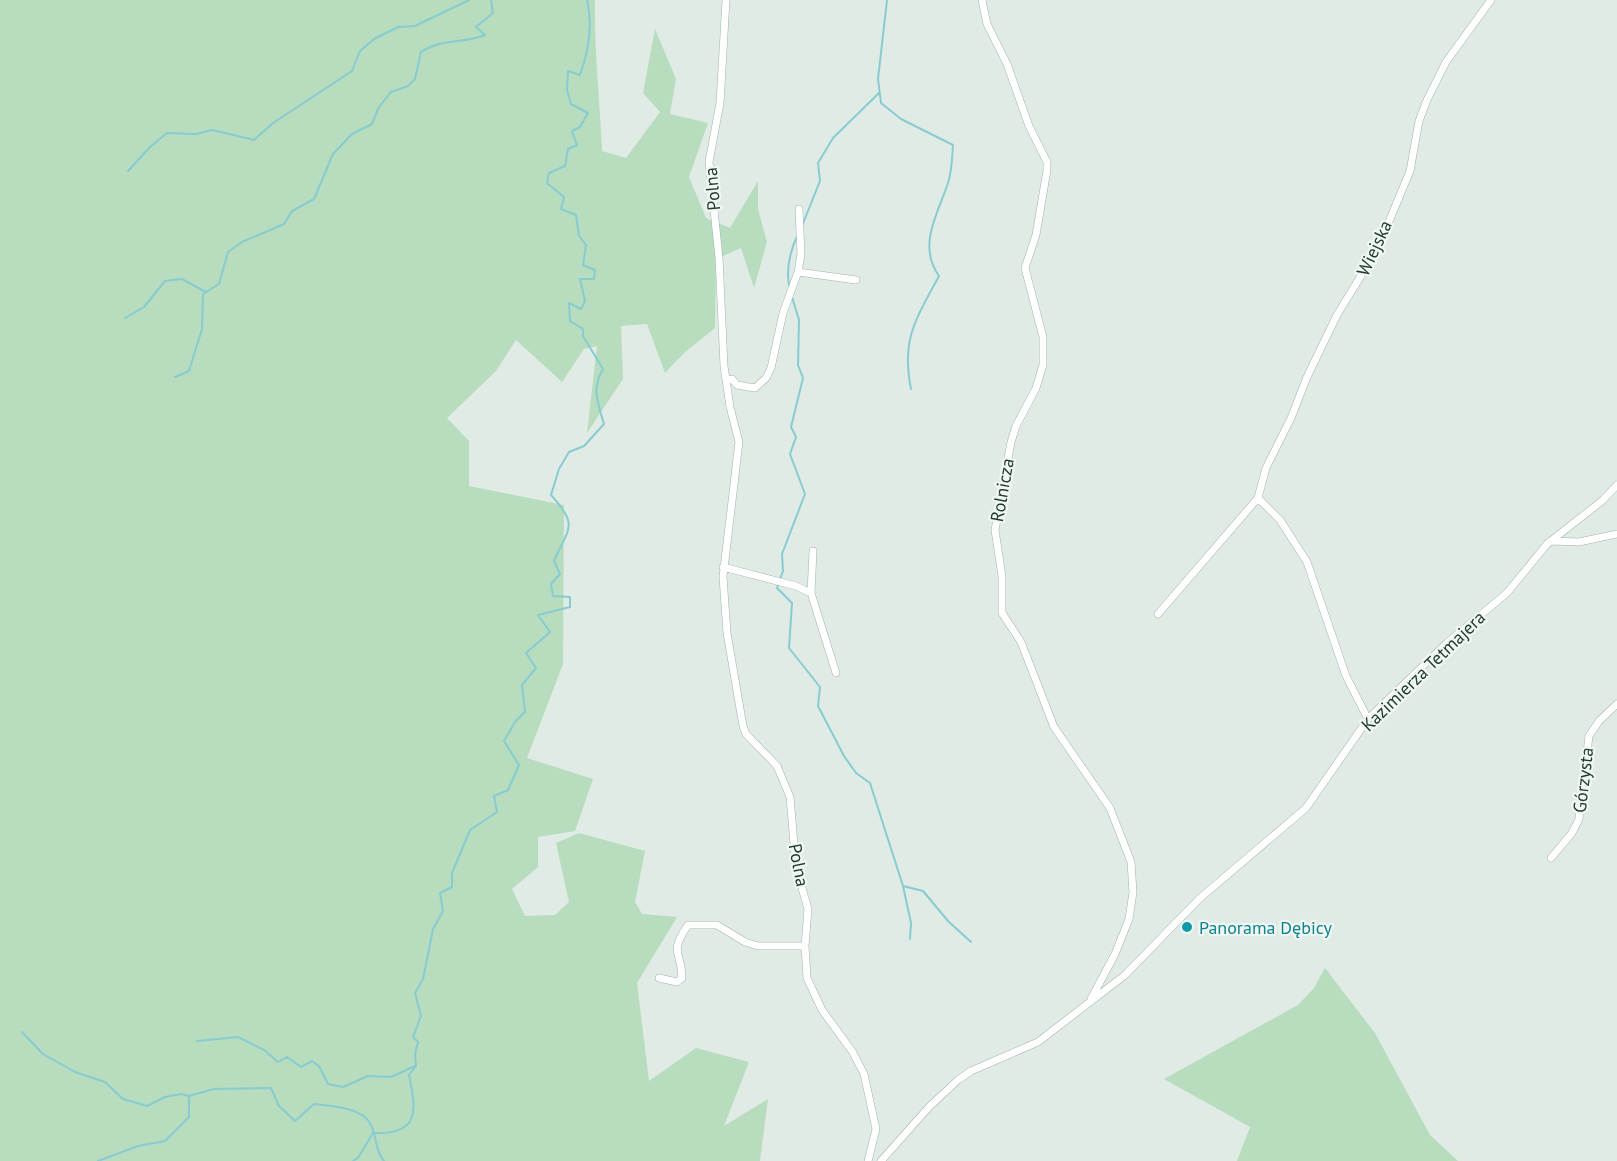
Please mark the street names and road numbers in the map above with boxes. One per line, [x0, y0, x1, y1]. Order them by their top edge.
street label: Polna [699, 167, 725, 211]
street label: Wiejska [1351, 216, 1397, 280]
street label: Rolnicza [985, 456, 1019, 524]
street label: Kazimierza Tetmajera [1356, 606, 1490, 736]
street label: Górzysta [1568, 746, 1598, 814]
street label: Polna [784, 842, 814, 888]

